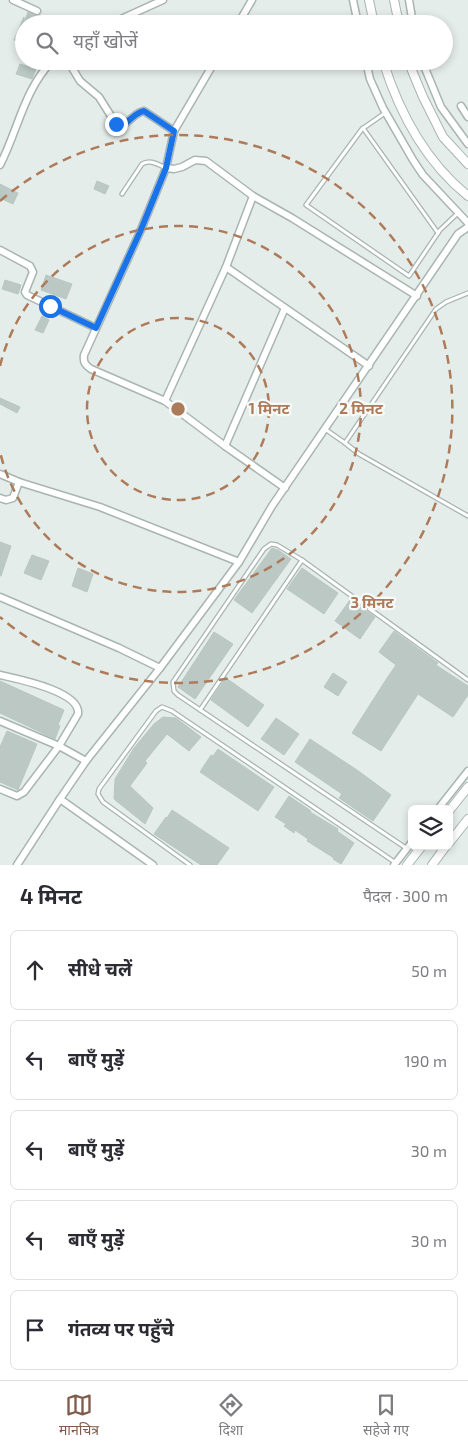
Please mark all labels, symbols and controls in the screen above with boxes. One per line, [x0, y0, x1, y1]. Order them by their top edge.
search box [15, 15, 453, 70]
icon: search [33, 29, 61, 57]
text: यहाँ खोजें [73, 29, 138, 52]
route end [105, 113, 128, 136]
route start [39, 295, 62, 318]
text: 1 मिनट [248, 399, 291, 417]
text: 2 मिनट [339, 399, 384, 417]
centre of rings [169, 400, 187, 418]
text: 3 मिनट [350, 593, 395, 611]
map controls [408, 805, 453, 850]
button: layers [408, 805, 453, 850]
text: 4 मिनट [20, 883, 82, 908]
text: पैदल · 300 m [363, 886, 448, 905]
icon: ahead [21, 956, 49, 984]
text: सीधे चलें [68, 957, 132, 980]
text: 50 m [411, 961, 447, 980]
icon: left [21, 1046, 49, 1074]
text: बाएँ मुड़ें [68, 1047, 124, 1070]
text: 190 m [404, 1051, 447, 1070]
icon: left [21, 1136, 49, 1164]
text: बाएँ मुड़ें [68, 1137, 124, 1160]
text: 30 m [411, 1141, 447, 1160]
icon: left [21, 1226, 49, 1254]
text: बाएँ मुड़ें [68, 1227, 124, 1250]
text: 30 m [411, 1231, 447, 1250]
icon: arrive [21, 1316, 49, 1344]
text: गंतव्य पर पहुँचे [68, 1317, 174, 1340]
tab: मानचित्र [59, 1391, 99, 1441]
tab: दिशा [217, 1391, 245, 1441]
tab: सहेजे गए [363, 1391, 409, 1441]

